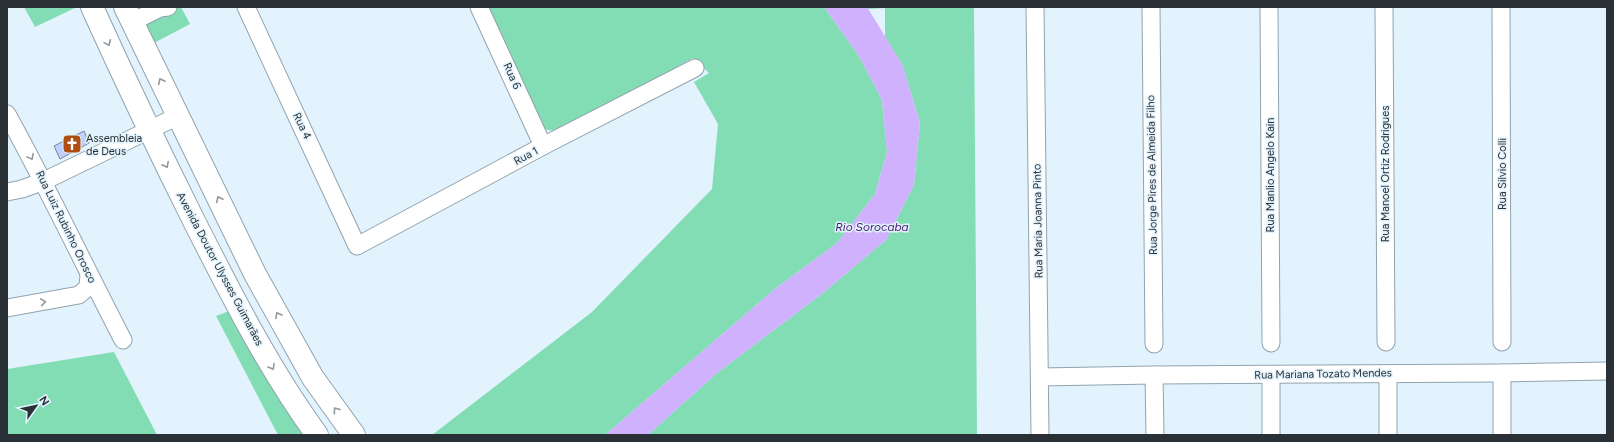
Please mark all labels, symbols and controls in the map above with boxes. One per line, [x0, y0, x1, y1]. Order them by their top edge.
one-way arrow [103, 38, 111, 46]
street label: Rua 6 [500, 61, 524, 91]
one-way arrow [158, 77, 166, 85]
street label: Rua Jorge Pires de Almeida Filho [1144, 95, 1160, 255]
street label: Rua Manoel Ortiz Rodrigues [1379, 106, 1392, 242]
street label: Rua 4 [290, 110, 314, 142]
street label: Rua Manlio Angelo Kain [1264, 118, 1277, 232]
place label: Assembleia de Deus [86, 132, 142, 158]
church icon: Assembleia de Deus [61, 133, 83, 155]
street label: Rua Silvio Colli [1496, 138, 1509, 210]
street label: Rua 1 [512, 144, 540, 168]
one-way arrow [26, 153, 33, 161]
one-way arrow [161, 161, 169, 168]
street label: Rua Maria Joanna Pinto [1031, 164, 1045, 278]
street label: Rua Luiz Rubinho Orosco [33, 169, 99, 285]
street label: Avenida Doutor Ulysses Guimarães [174, 190, 266, 348]
one-way arrow [216, 196, 223, 204]
water label: Rio Sorocaba [835, 220, 909, 234]
one-way arrow [40, 298, 46, 307]
one-way arrow [275, 312, 282, 319]
one-way arrow [267, 363, 274, 370]
street label: Rua Mariana Tozato Mendes [1254, 366, 1392, 382]
north arrow [16, 386, 56, 426]
text: N [36, 394, 52, 408]
one-way arrow [334, 408, 341, 415]

